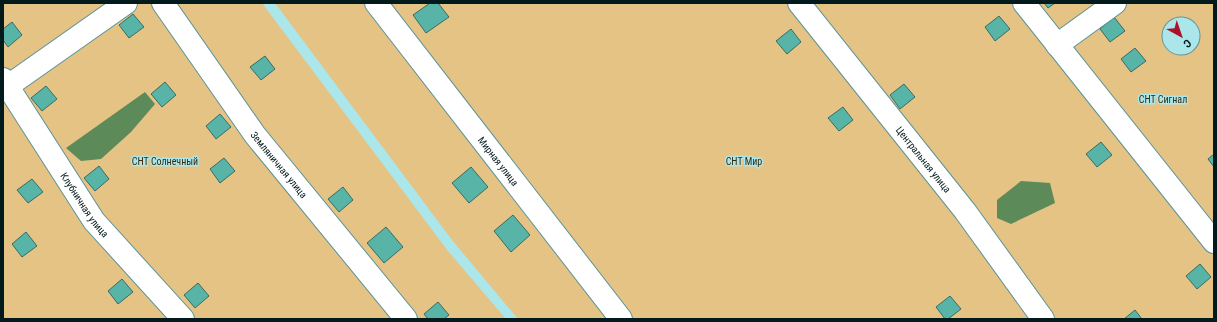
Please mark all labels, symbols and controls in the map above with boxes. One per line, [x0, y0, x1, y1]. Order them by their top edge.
north arrow [1161, 16, 1201, 56]
text: С [1181, 36, 1194, 50]
park label: СНТ Сигнал [1139, 94, 1187, 105]
street label: Центральная улица [894, 124, 954, 195]
street label: Земляничная улица [249, 129, 310, 200]
street label: Мирная улица [476, 134, 521, 188]
park label: СНТ Солнечный [132, 156, 198, 167]
park label: СНТ Мир [726, 156, 762, 167]
street label: Клубничная улица [59, 170, 111, 239]

